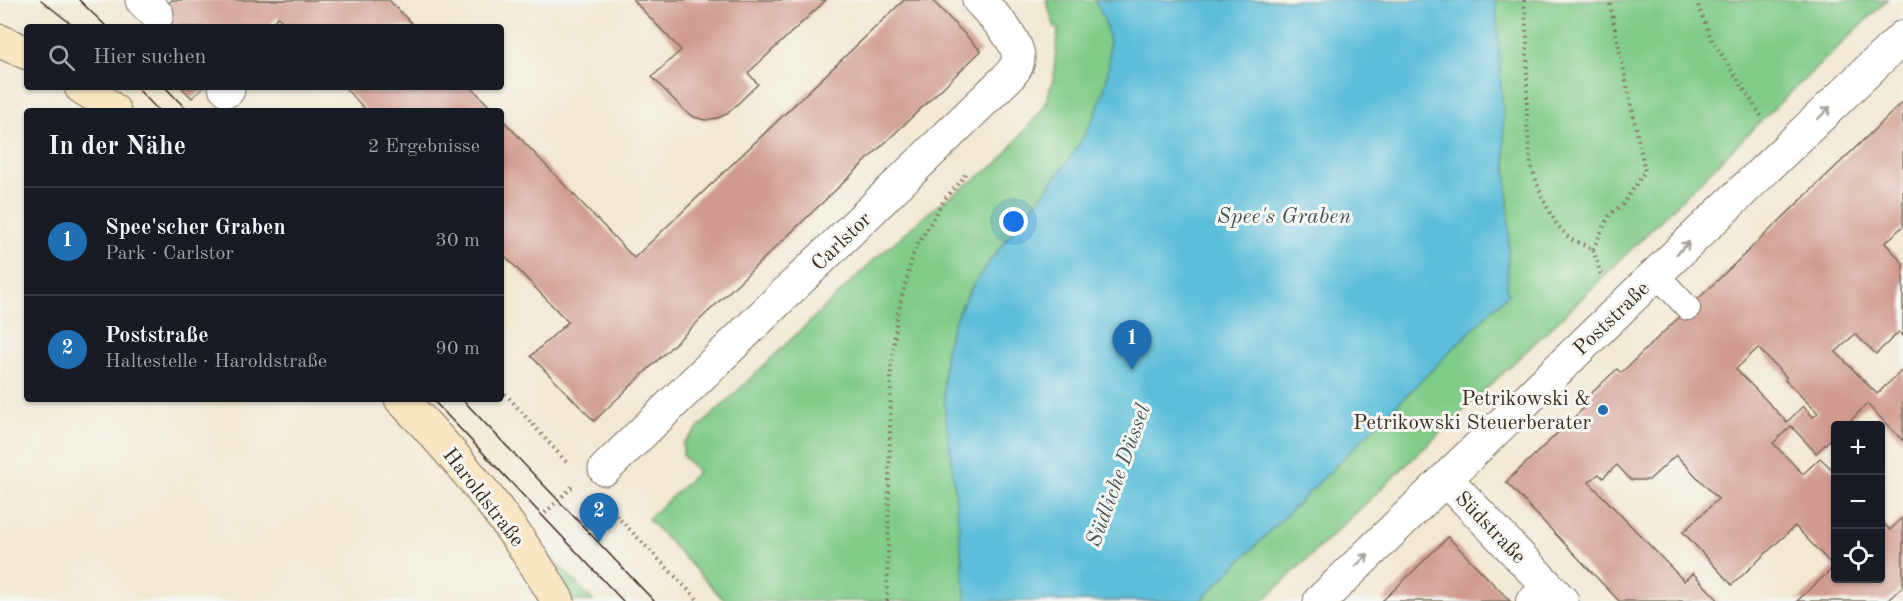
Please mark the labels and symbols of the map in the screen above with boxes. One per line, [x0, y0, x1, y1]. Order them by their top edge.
one-way arrow [1816, 106, 1831, 120]
water label: Spee's Graben [1217, 206, 1351, 228]
your location [999, 207, 1028, 236]
street label: Carlstor [808, 208, 876, 275]
one-way arrow [1675, 240, 1690, 255]
street label: Poststraße [1570, 278, 1654, 360]
pin: 1 [1112, 320, 1152, 370]
place label: Petrikowski & Petrikowski Steuerberater [1353, 389, 1591, 434]
water label: Südliche Düssel [1083, 401, 1155, 550]
marker: Petrikowski & Petrikowski Steuerberater [1596, 403, 1610, 417]
street label: Haroldstraße [438, 445, 528, 551]
street label: Südstraße [1451, 488, 1529, 568]
pin: 2 [580, 494, 618, 543]
one-way arrow [1355, 553, 1370, 568]

